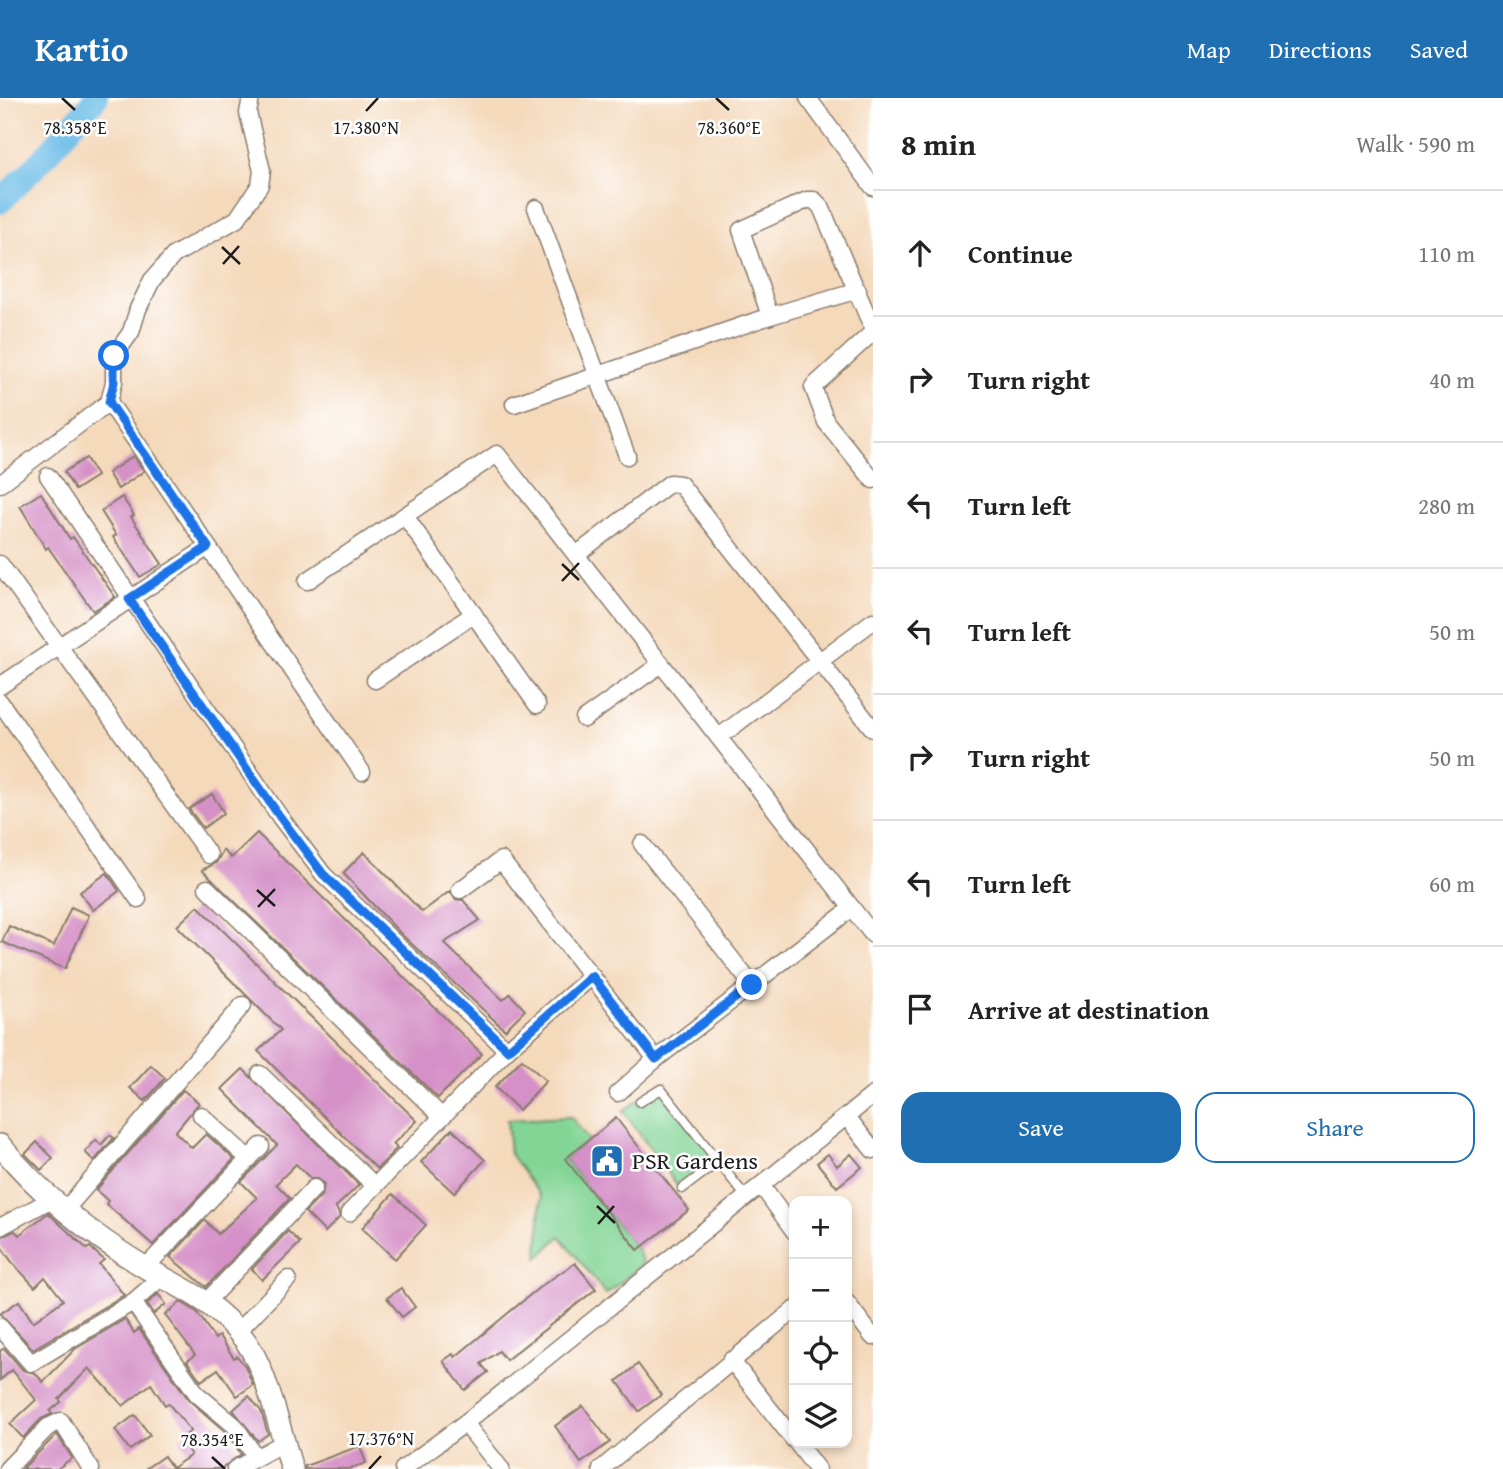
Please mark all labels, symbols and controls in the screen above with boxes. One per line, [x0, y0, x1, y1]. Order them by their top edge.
text: Kartio [35, 25, 128, 73]
text: Map [1187, 32, 1231, 67]
text: Directions [1269, 32, 1372, 67]
text: Saved [1410, 32, 1468, 67]
text: 78.358°E [43, 114, 107, 141]
text: 17.380°N [333, 114, 399, 141]
text: 78.360°E [697, 114, 761, 141]
text: 8 min [901, 122, 976, 166]
text: Walk · 590 m [1356, 127, 1475, 160]
icon: ahead [901, 234, 939, 272]
text: Continue [968, 234, 1073, 273]
text: 110 m [1418, 237, 1475, 270]
route start [98, 340, 129, 371]
icon: right [901, 360, 939, 398]
text: Turn right [968, 360, 1090, 399]
text: 40 m [1429, 363, 1475, 396]
icon: left [901, 486, 939, 524]
text: Turn left [968, 486, 1071, 525]
text: 280 m [1418, 489, 1475, 522]
icon: left [901, 612, 939, 650]
text: Turn left [968, 612, 1071, 651]
text: 50 m [1429, 615, 1475, 648]
icon: right [901, 738, 939, 776]
text: Turn right [968, 738, 1090, 777]
text: 50 m [1429, 741, 1475, 774]
icon: left [901, 864, 939, 902]
text: Turn left [968, 864, 1071, 903]
text: 60 m [1429, 867, 1475, 900]
route end [736, 969, 767, 1000]
icon: arrive [901, 990, 939, 1028]
text: Arrive at destination [968, 990, 1209, 1029]
button: Save [901, 1092, 1181, 1163]
button: Share [1195, 1092, 1475, 1163]
public building icon: PSR Gardens [588, 1142, 626, 1180]
place label: PSR Gardens [632, 1143, 758, 1178]
map controls [789, 1196, 852, 1448]
button: + [789, 1196, 852, 1259]
button: − [789, 1259, 852, 1322]
button: locate [789, 1322, 852, 1385]
button: layers [789, 1385, 852, 1448]
text: 17.376°N [348, 1425, 414, 1452]
text: 78.354°E [180, 1426, 244, 1453]

